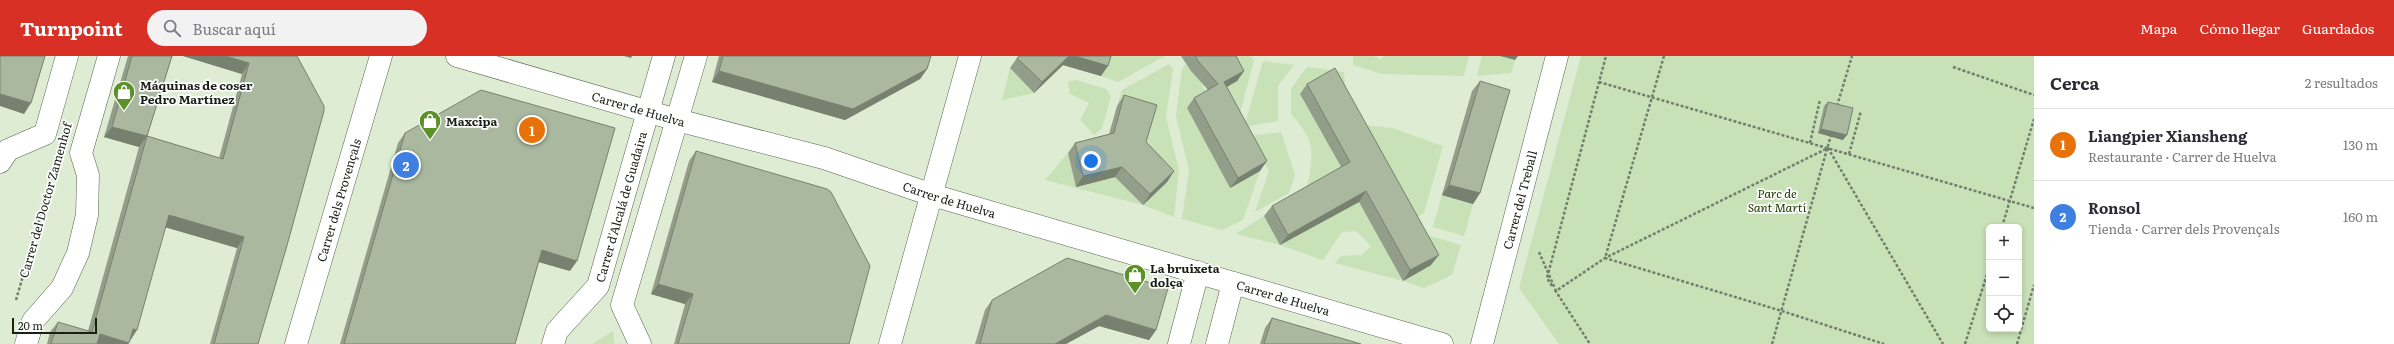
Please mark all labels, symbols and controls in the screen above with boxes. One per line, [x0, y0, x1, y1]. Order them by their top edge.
search box [147, 10, 427, 46]
text: Turnpoint [20, 14, 123, 42]
icon: search [161, 17, 183, 39]
text: Buscar aquí [193, 17, 276, 40]
text: Mapa [2140, 18, 2177, 38]
text: Cómo llegar [2199, 18, 2280, 38]
text: Guardados [2302, 18, 2374, 38]
text: Cerca [2050, 70, 2099, 95]
text: 2 resultados [2305, 73, 2378, 92]
place label: Máquinas de coser Pedro Martínez [140, 76, 253, 108]
shop icon: Máquinas de coser Pedro Martínez [111, 79, 137, 112]
street label: Carrer de Huelva [590, 87, 688, 131]
shop icon: Maxcipa [417, 108, 443, 141]
place label: Maxcipa [446, 112, 498, 130]
pin: 1 [519, 115, 545, 145]
street label: Carrer del Doctor Zamenhof [14, 119, 76, 280]
text: Liangpier Xiansheng [2088, 124, 2247, 147]
street label: Carrer d'Alcalá de Guadaira [591, 129, 651, 284]
text: 1 [2060, 135, 2066, 154]
text: 130 m [2343, 135, 2378, 154]
street label: Carrer dels Provençals [312, 136, 365, 264]
text: Restaurante · Carrer de Huelva [2088, 147, 2277, 166]
street label: Carrer del Treball [1498, 148, 1541, 251]
pin: 2 [393, 150, 419, 180]
your location [1081, 151, 1101, 171]
street label: Carrer de Huelva [900, 177, 999, 222]
park label: Parc de Sant Martí [1748, 184, 1807, 216]
text: Ronsol [2088, 196, 2141, 219]
text: 2 [2060, 207, 2066, 226]
text: 160 m [2343, 207, 2378, 226]
text: Tienda · Carrer dels Provençals [2088, 219, 2280, 238]
map controls [1986, 224, 2022, 332]
button: + [1986, 224, 2022, 260]
place label: La bruixeta dolça [1150, 259, 1220, 291]
button: − [1986, 260, 2022, 296]
shop icon: La bruixeta dolça [1122, 262, 1148, 295]
street label: Carrer de Huelva [1234, 275, 1333, 320]
button: locate [1986, 296, 2022, 332]
scale bar [12, 316, 97, 335]
text: 20 m [18, 317, 43, 333]

